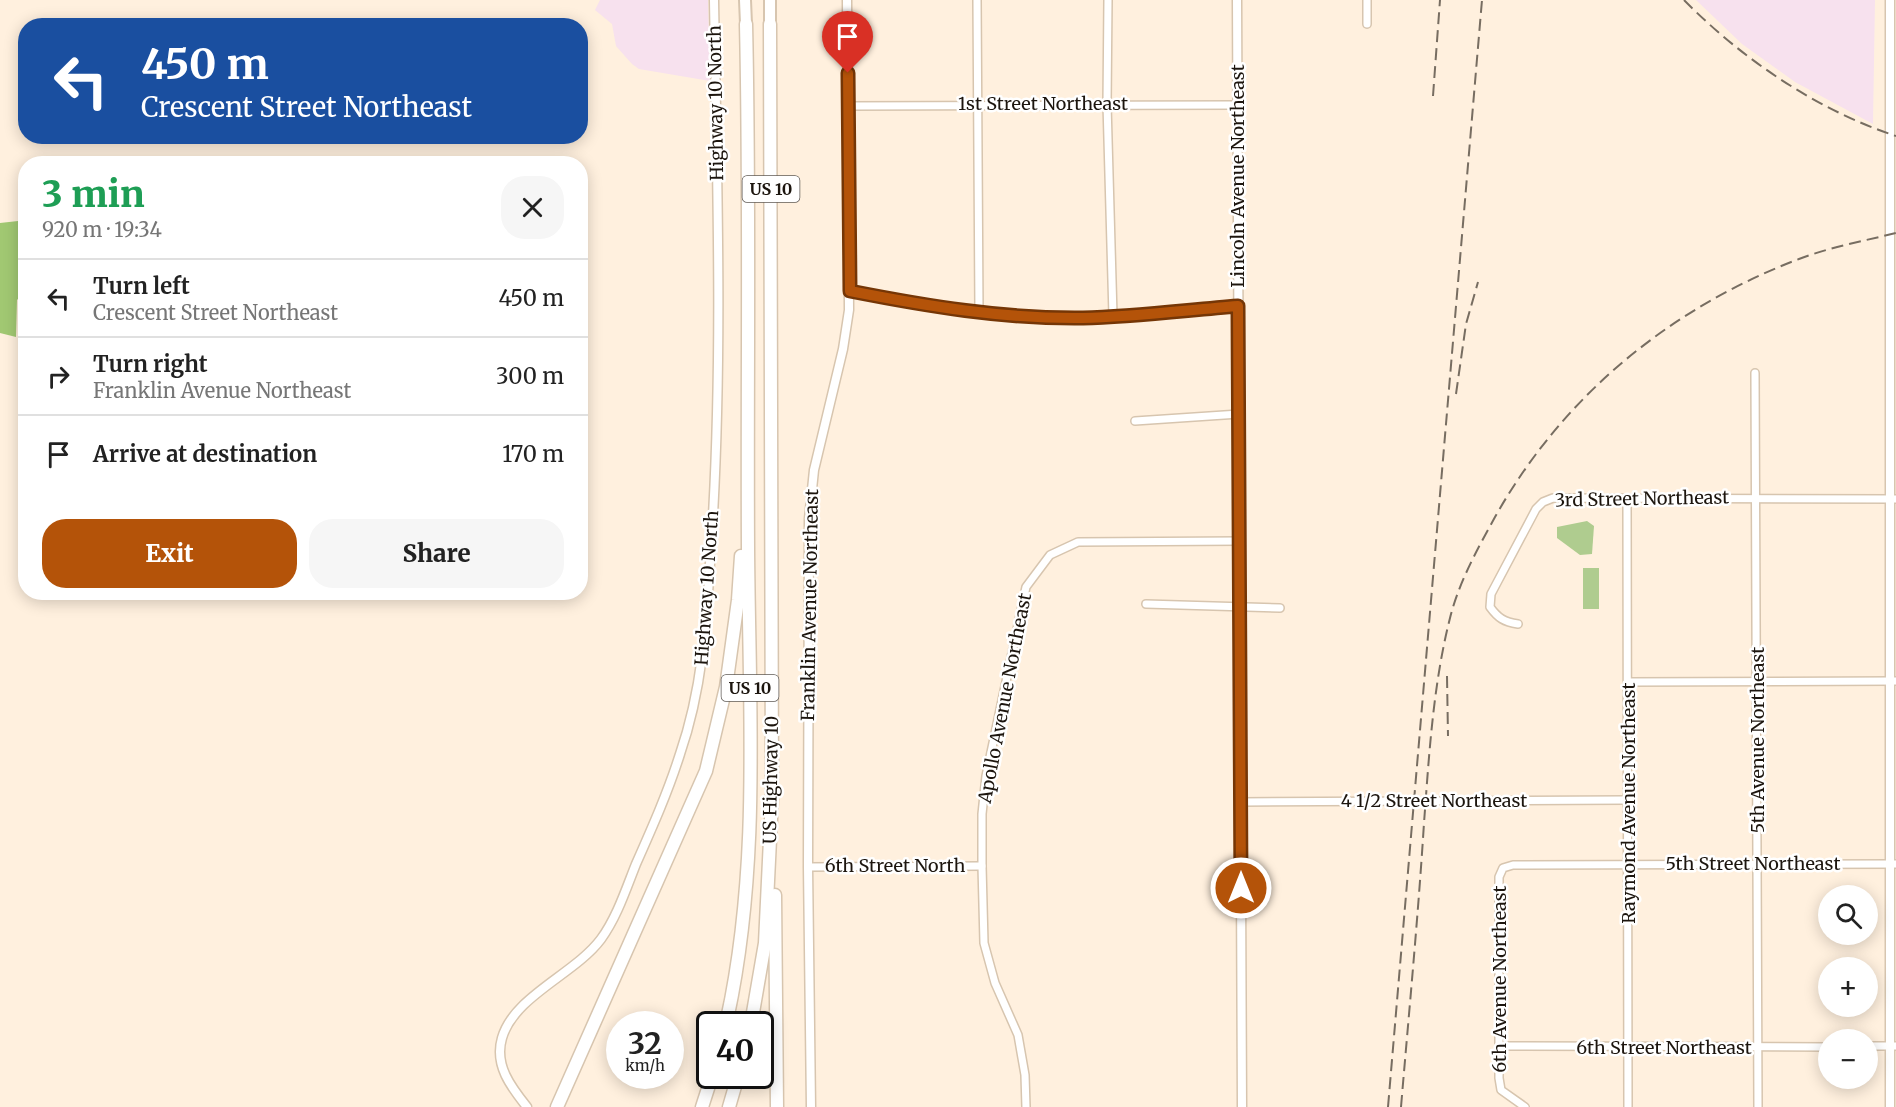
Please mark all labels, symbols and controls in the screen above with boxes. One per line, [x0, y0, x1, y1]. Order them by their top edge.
pin [822, 11, 873, 73]
icon: arrive [831, 20, 864, 53]
street label: Highway 10 North [703, 25, 728, 181]
text: 450 m [141, 38, 269, 90]
icon: left [42, 42, 120, 120]
street label: Lincoln Avenue Northeast [1226, 64, 1249, 288]
text: Crescent Street Northeast [141, 90, 472, 124]
street label: 1st Street Northeast [958, 92, 1128, 115]
text: 3 min [42, 172, 145, 217]
button: close [501, 176, 564, 239]
road number: US 10 [742, 176, 800, 202]
text: 920 m · 19:34 [42, 217, 162, 242]
text: Turn left [93, 272, 190, 300]
icon: left [42, 282, 75, 315]
text: 450 m [499, 284, 564, 312]
text: Crescent Street Northeast [93, 300, 338, 325]
text: Turn right [93, 350, 207, 378]
icon: right [42, 360, 75, 393]
text: 300 m [496, 362, 564, 390]
text: Franklin Avenue Northeast [93, 378, 351, 403]
icon: arrive [42, 438, 75, 471]
text: Arrive at destination [93, 440, 317, 468]
text: 170 m [502, 440, 564, 468]
street label: 3rd Street Northeast [1555, 485, 1729, 512]
street label: Franklin Avenue Northeast [796, 489, 823, 721]
street label: Highway 10 North [690, 509, 723, 666]
button: Exit [42, 519, 297, 588]
button: Share [309, 519, 564, 588]
street label: Apollo Avenue Northeast [973, 591, 1036, 806]
street label: 5th Avenue Northeast [1746, 647, 1769, 833]
road number: US 10 [722, 675, 778, 701]
street label: Raymond Avenue Northeast [1617, 682, 1640, 924]
street label: US Highway 10 [758, 716, 783, 844]
street label: 4 1/2 Street Northeast [1341, 789, 1527, 812]
street label: 5th Street Northeast [1666, 852, 1840, 875]
street label: 6th Street North [825, 854, 965, 877]
position arrow [1209, 856, 1273, 920]
street label: 6th Avenue Northeast [1488, 885, 1511, 1073]
map controls [1818, 885, 1878, 1089]
button: search [1818, 885, 1878, 945]
button: + [1818, 957, 1878, 1017]
speed limit sign: 40 [696, 1011, 774, 1089]
text: 32 [628, 1024, 662, 1062]
button: − [1818, 1029, 1878, 1089]
street label: 6th Street Northeast [1576, 1036, 1752, 1059]
text: km/h [625, 1056, 665, 1075]

